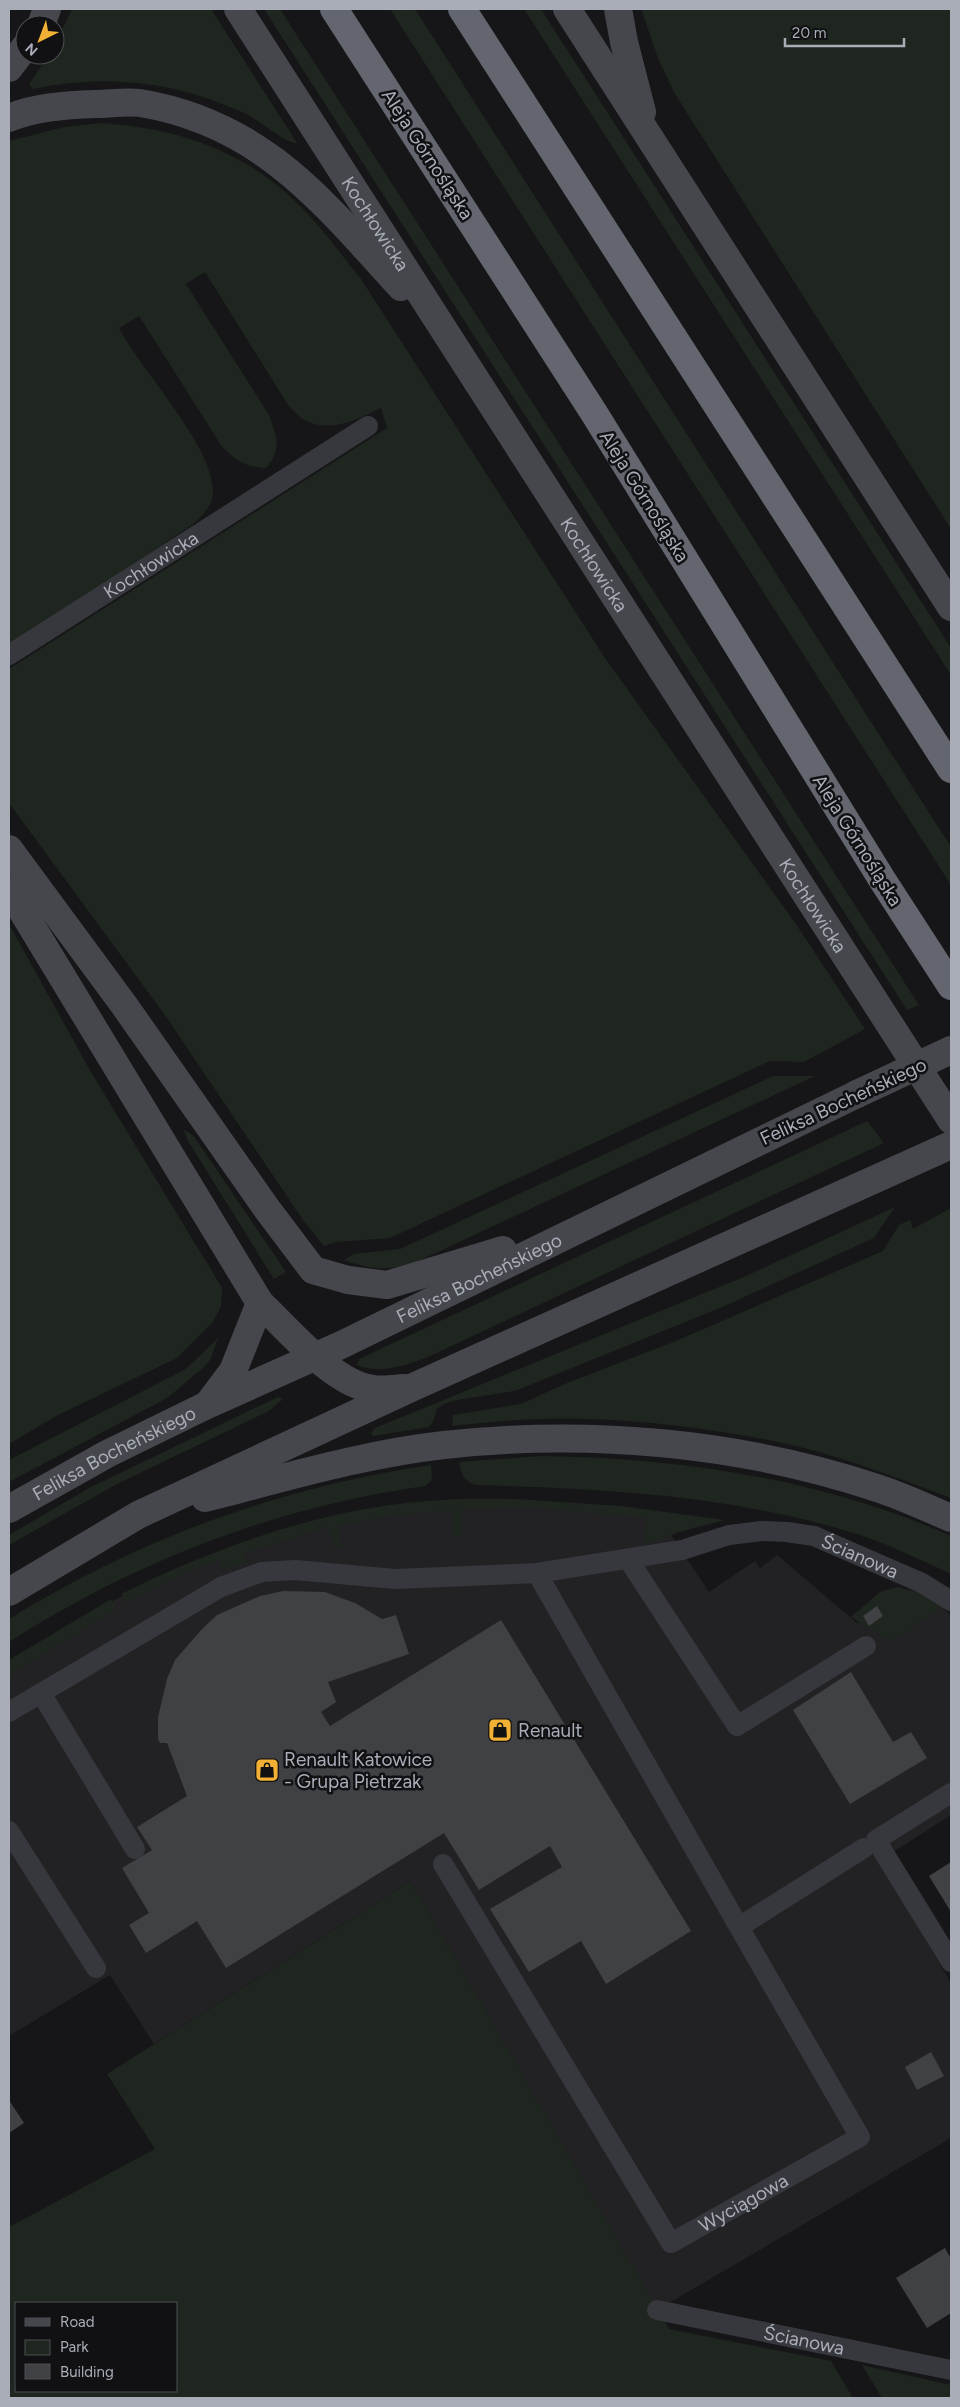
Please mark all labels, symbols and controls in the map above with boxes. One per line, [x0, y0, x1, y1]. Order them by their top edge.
north arrow [15, 15, 65, 65]
scale bar [785, 15, 904, 47]
text: 20 m [792, 24, 826, 42]
text: N [22, 39, 41, 59]
street label: Aleja Górnośląska [377, 85, 478, 224]
street label: Kochłowicka [337, 172, 414, 275]
street label: Aleja Górnośląska [595, 426, 694, 566]
street label: Kochłowicka [555, 513, 633, 616]
street label: Kochłowicka [99, 526, 203, 604]
street label: Aleja Górnośląska [808, 770, 907, 910]
street label: Kochłowicka [774, 854, 852, 957]
street label: Feliksa Bocheńskiego [756, 1053, 930, 1150]
street label: Feliksa Bocheńskiego [393, 1228, 566, 1328]
street label: Feliksa Bocheńskiego [28, 1401, 200, 1506]
street label: Ścianowa [818, 1530, 902, 1583]
shop icon: Renault [487, 1717, 513, 1743]
place label: Renault [518, 1719, 583, 1742]
place label: Renault Katowice - Grupa Pietrzak [284, 1748, 432, 1793]
shop icon: Renault Katowice - Grupa Pietrzak [254, 1757, 280, 1783]
street label: Wyciągowa [695, 2169, 792, 2237]
legend [15, 2302, 178, 2392]
text: Road [60, 2313, 95, 2331]
street label: Ścianowa [761, 2321, 846, 2360]
text: Park [60, 2338, 89, 2356]
text: Building [60, 2363, 114, 2381]

